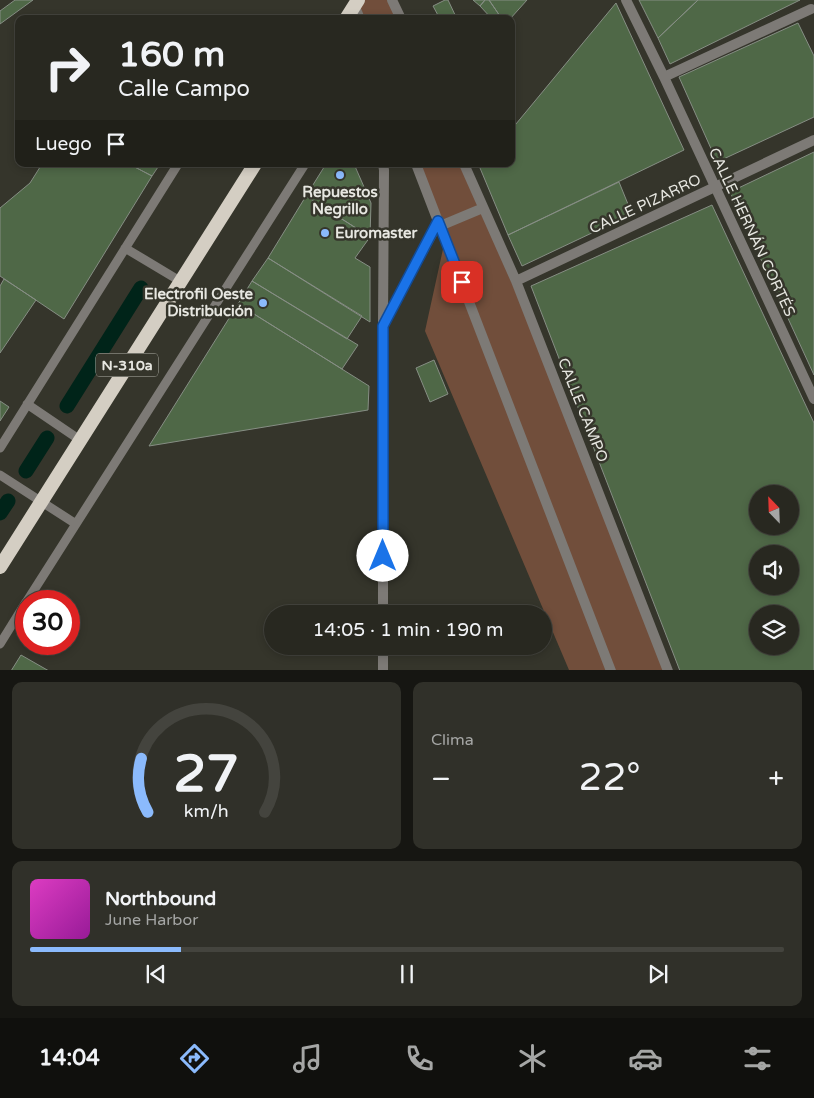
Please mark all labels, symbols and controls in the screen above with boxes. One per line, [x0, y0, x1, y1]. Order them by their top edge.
text: 160 m [118, 34, 225, 76]
icon: right [35, 35, 100, 100]
text: Calle Campo [118, 76, 250, 102]
icon: arrive [102, 130, 130, 158]
text: Luego [35, 133, 92, 155]
street label: CALLE HERNÁN CORTÉS [705, 145, 799, 319]
marker: Repuestos Negrillo [334, 169, 346, 181]
street label: CALLE PIZARRO [586, 170, 704, 238]
place label: Repuestos Negrillo [302, 183, 378, 219]
place label: Euromaster [335, 224, 418, 242]
marker: Euromaster [319, 227, 331, 239]
pin [441, 261, 483, 303]
icon: arrive [448, 268, 476, 296]
place label: Electrofil Oeste Distribución [144, 285, 254, 320]
marker: Electrofil Oeste Distribución [257, 297, 269, 309]
road number: N-310a [96, 354, 158, 376]
street label: CALLE CAMPO [554, 355, 612, 465]
north arrow [749, 485, 799, 535]
map controls [749, 485, 799, 655]
position arrow [356, 529, 408, 581]
button: sound [749, 545, 799, 595]
speed limit sign: 30 [15, 590, 80, 655]
button: layers [749, 605, 799, 655]
text: 14:05 · 1 min · 190 m [312, 619, 504, 641]
text: Clima [431, 730, 474, 750]
text: 27 [174, 743, 239, 806]
text: 22° [579, 755, 641, 801]
text: − [431, 762, 451, 796]
text: + [768, 762, 784, 796]
text: km/h [184, 801, 229, 822]
text: Northbound [105, 888, 216, 910]
text: June Harbor [105, 910, 198, 930]
icon: previous [142, 960, 170, 988]
icon: pause [393, 960, 421, 988]
icon: next [644, 960, 672, 988]
icon: directions [177, 1041, 212, 1076]
icon: music [290, 1041, 325, 1076]
icon: phone [402, 1041, 437, 1076]
icon: climate [515, 1041, 550, 1076]
icon: car [628, 1041, 663, 1076]
icon: filters [740, 1041, 775, 1076]
text: 14:04 [39, 1045, 100, 1071]

